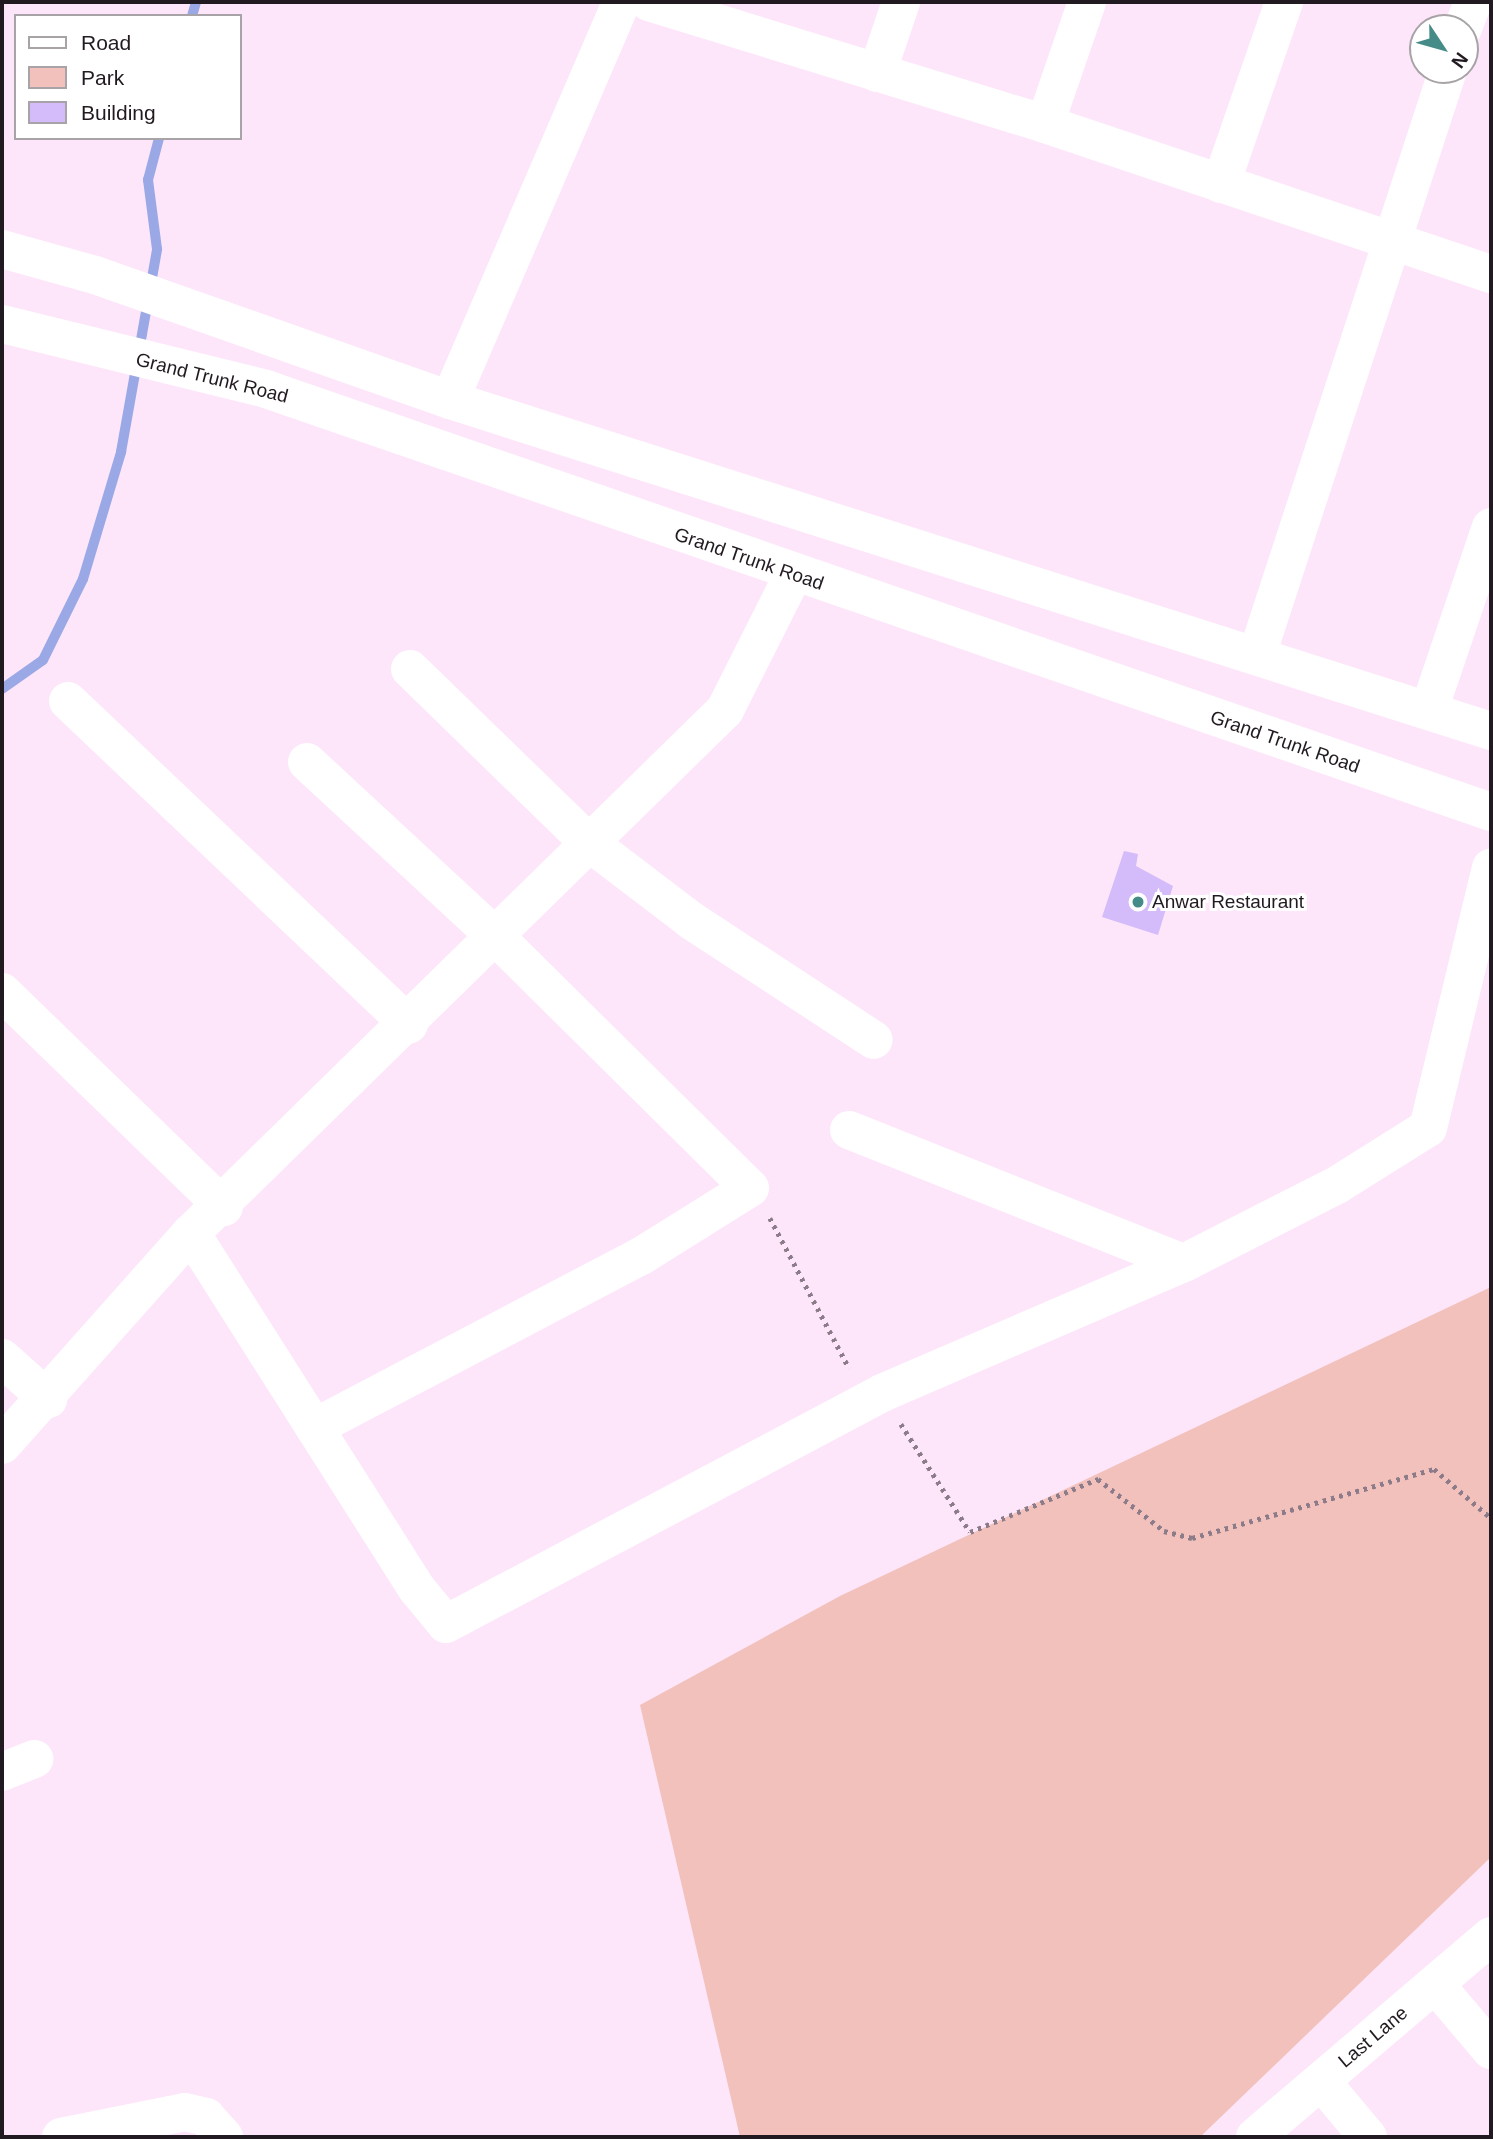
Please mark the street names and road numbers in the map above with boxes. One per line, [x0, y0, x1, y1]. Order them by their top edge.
street label: Grand Trunk Road [133, 348, 291, 408]
street label: Grand Trunk Road [671, 523, 827, 595]
street label: Grand Trunk Road [1207, 706, 1363, 778]
street label: Last Lane [1334, 2001, 1412, 2073]

